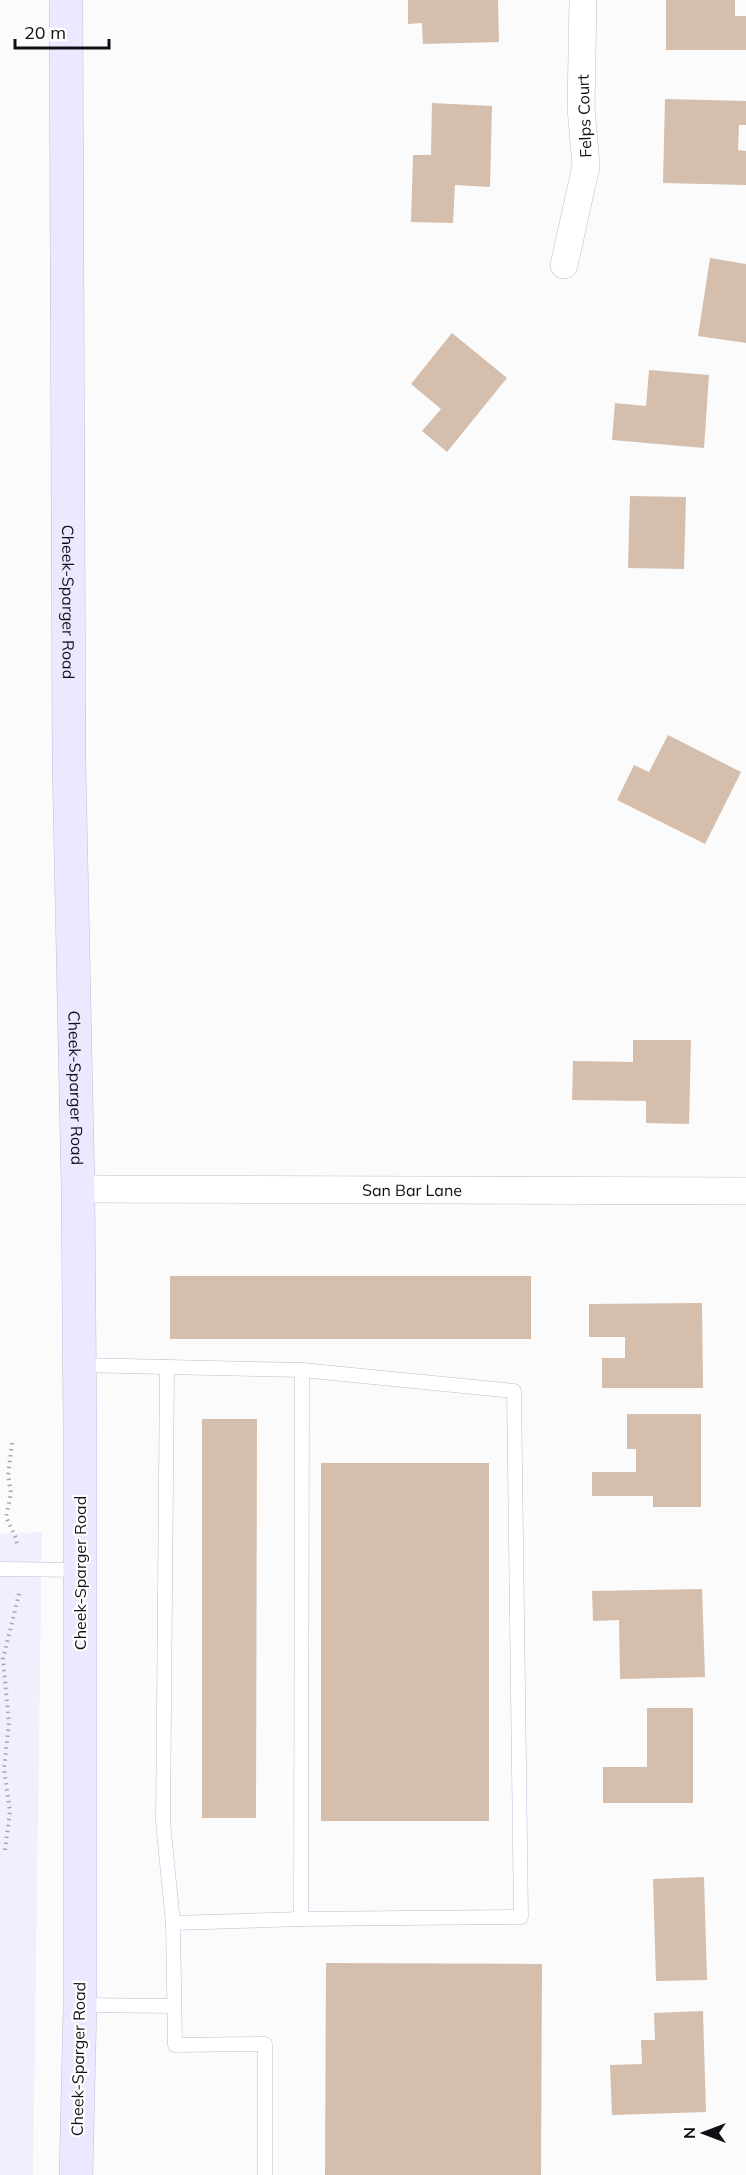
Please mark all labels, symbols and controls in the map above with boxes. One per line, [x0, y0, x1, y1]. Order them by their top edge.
scale bar [15, 12, 110, 50]
text: 20 m [24, 21, 66, 44]
street label: Felps Court [573, 74, 595, 158]
street label: Cheek-Sparger Road [58, 525, 79, 679]
street label: Cheek-Sparger Road [64, 1010, 87, 1165]
street label: San Bar Lane [362, 1180, 462, 1200]
street label: Cheek-Sparger Road [70, 1496, 90, 1650]
street label: Cheek-Sparger Road [67, 1982, 89, 2136]
north arrow [674, 2103, 734, 2163]
text: N [679, 2127, 699, 2139]

